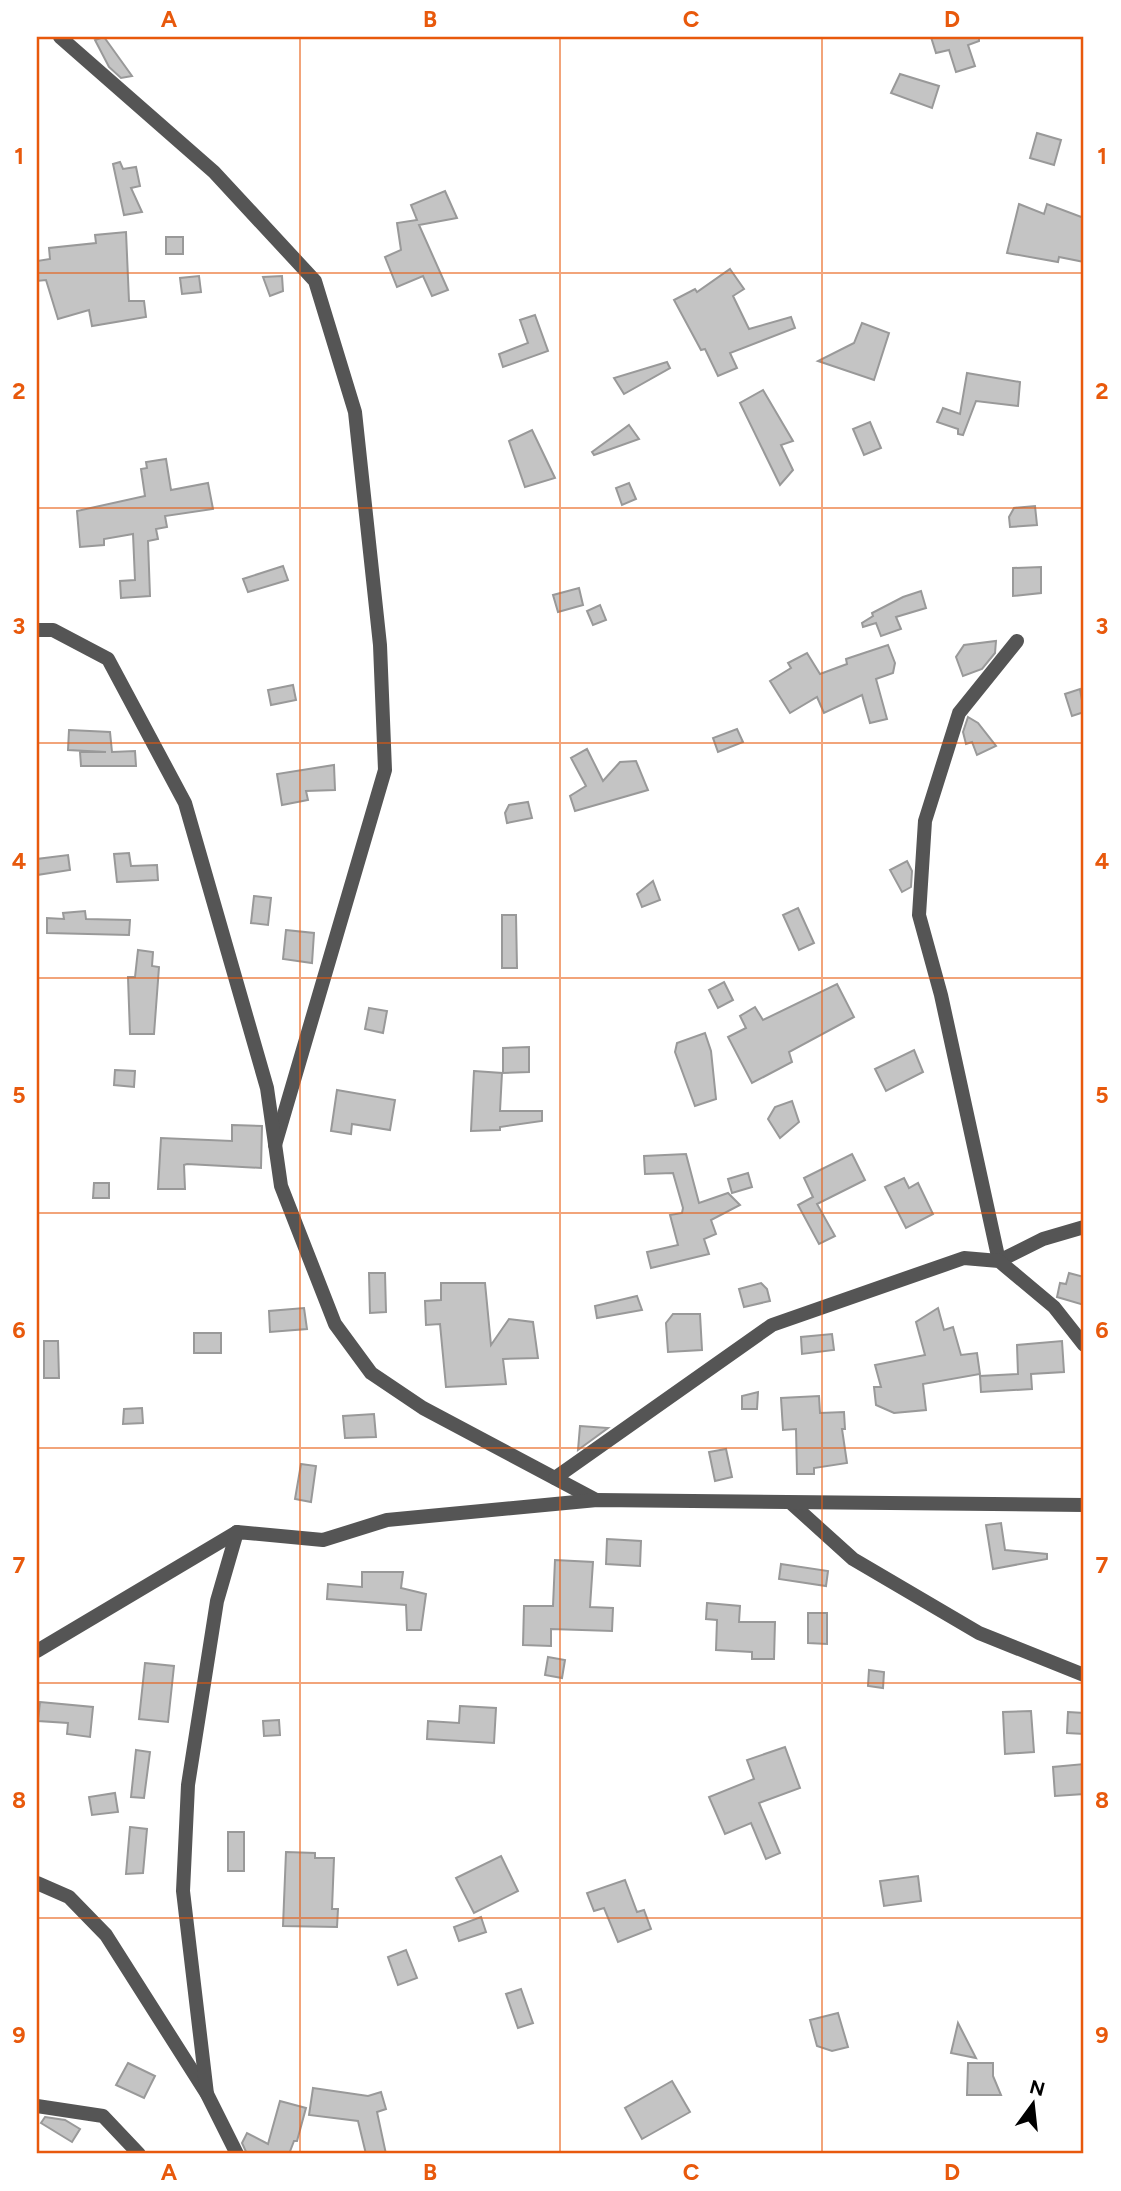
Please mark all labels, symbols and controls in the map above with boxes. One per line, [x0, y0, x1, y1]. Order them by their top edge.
text: A [161, 5, 178, 33]
text: B [423, 5, 437, 33]
text: C [683, 5, 700, 33]
text: D [944, 5, 960, 33]
text: 1 [14, 142, 24, 170]
text: 1 [1097, 142, 1107, 170]
text: 2 [12, 377, 26, 405]
text: 2 [1095, 377, 1109, 405]
text: 3 [13, 612, 25, 640]
text: 3 [1096, 612, 1108, 640]
text: 4 [12, 847, 26, 875]
text: 4 [1095, 847, 1109, 875]
text: 5 [12, 1081, 26, 1109]
text: 5 [1095, 1081, 1109, 1109]
text: 6 [12, 1316, 26, 1344]
text: 6 [1095, 1316, 1109, 1344]
text: 7 [13, 1551, 26, 1579]
text: 7 [1096, 1551, 1109, 1579]
text: 8 [12, 1786, 26, 1814]
text: 8 [1095, 1786, 1109, 1814]
text: 9 [12, 2021, 26, 2049]
text: 9 [1095, 2021, 1109, 2049]
north arrow [998, 2068, 1068, 2138]
text: N [1027, 2075, 1047, 2101]
text: A [161, 2158, 178, 2186]
text: B [423, 2158, 437, 2186]
text: C [683, 2158, 700, 2186]
text: D [944, 2158, 960, 2186]

